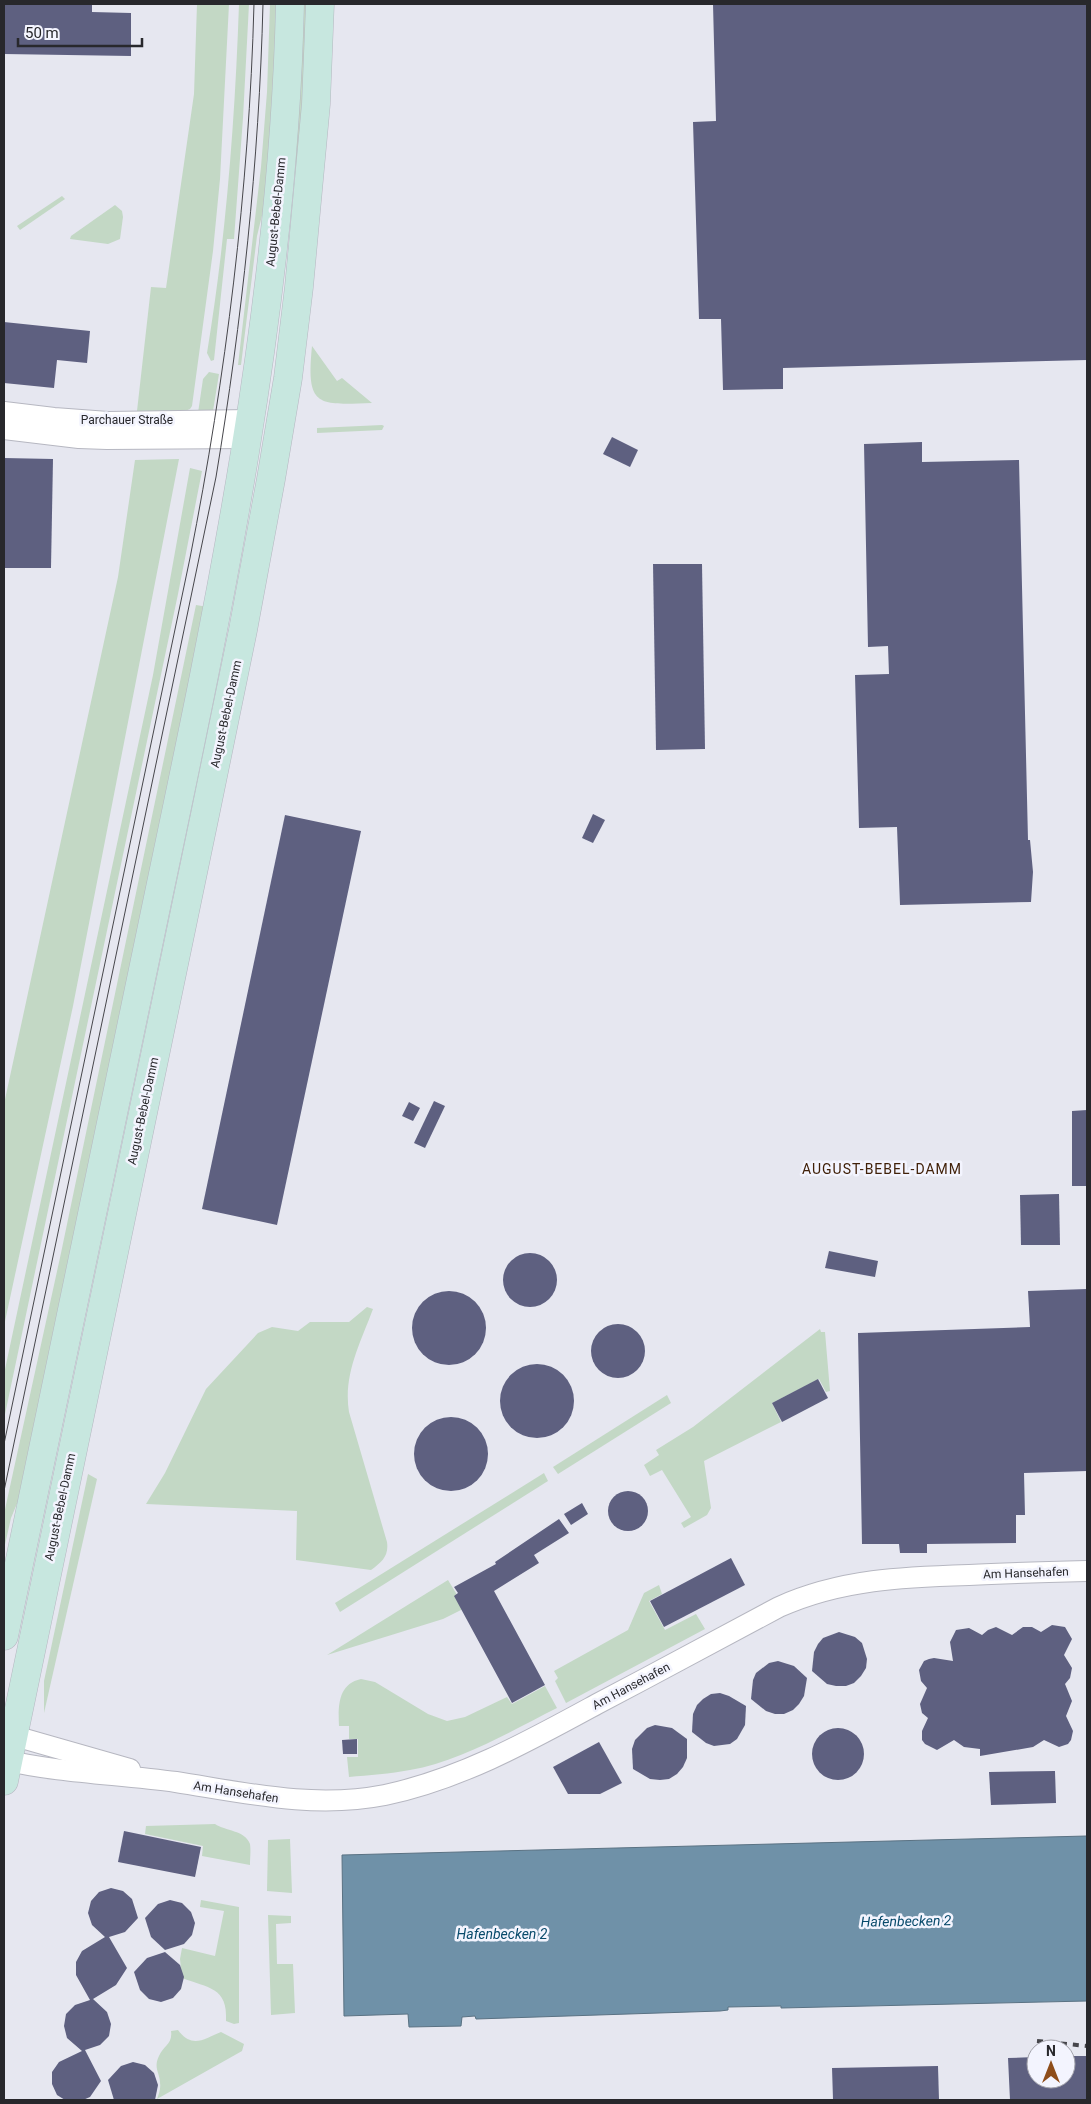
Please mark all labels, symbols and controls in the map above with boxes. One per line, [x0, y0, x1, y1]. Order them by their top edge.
scale bar [18, 15, 141, 47]
text: 50 m [25, 24, 59, 42]
street label: August-Bebel-Damm [263, 157, 289, 267]
street label: Parchauer Straße [81, 413, 173, 427]
street label: August-Bebel-Damm [208, 659, 244, 769]
street label: August-Bebel-Damm [125, 1056, 161, 1166]
district label: AUGUST-BEBEL-DAMM [802, 1161, 962, 1177]
street label: August-Bebel-Damm [42, 1452, 78, 1562]
street label: Am Hansehafen [983, 1565, 1069, 1581]
street label: Am Hansehafen [590, 1660, 672, 1712]
street label: Am Hansehafen [193, 1778, 279, 1806]
water label: Hafenbecken 2 [860, 1912, 952, 1930]
water label: Hafenbecken 2 [457, 1926, 548, 1942]
north arrow [1026, 2039, 1076, 2089]
text: N [1046, 2043, 1056, 2059]

